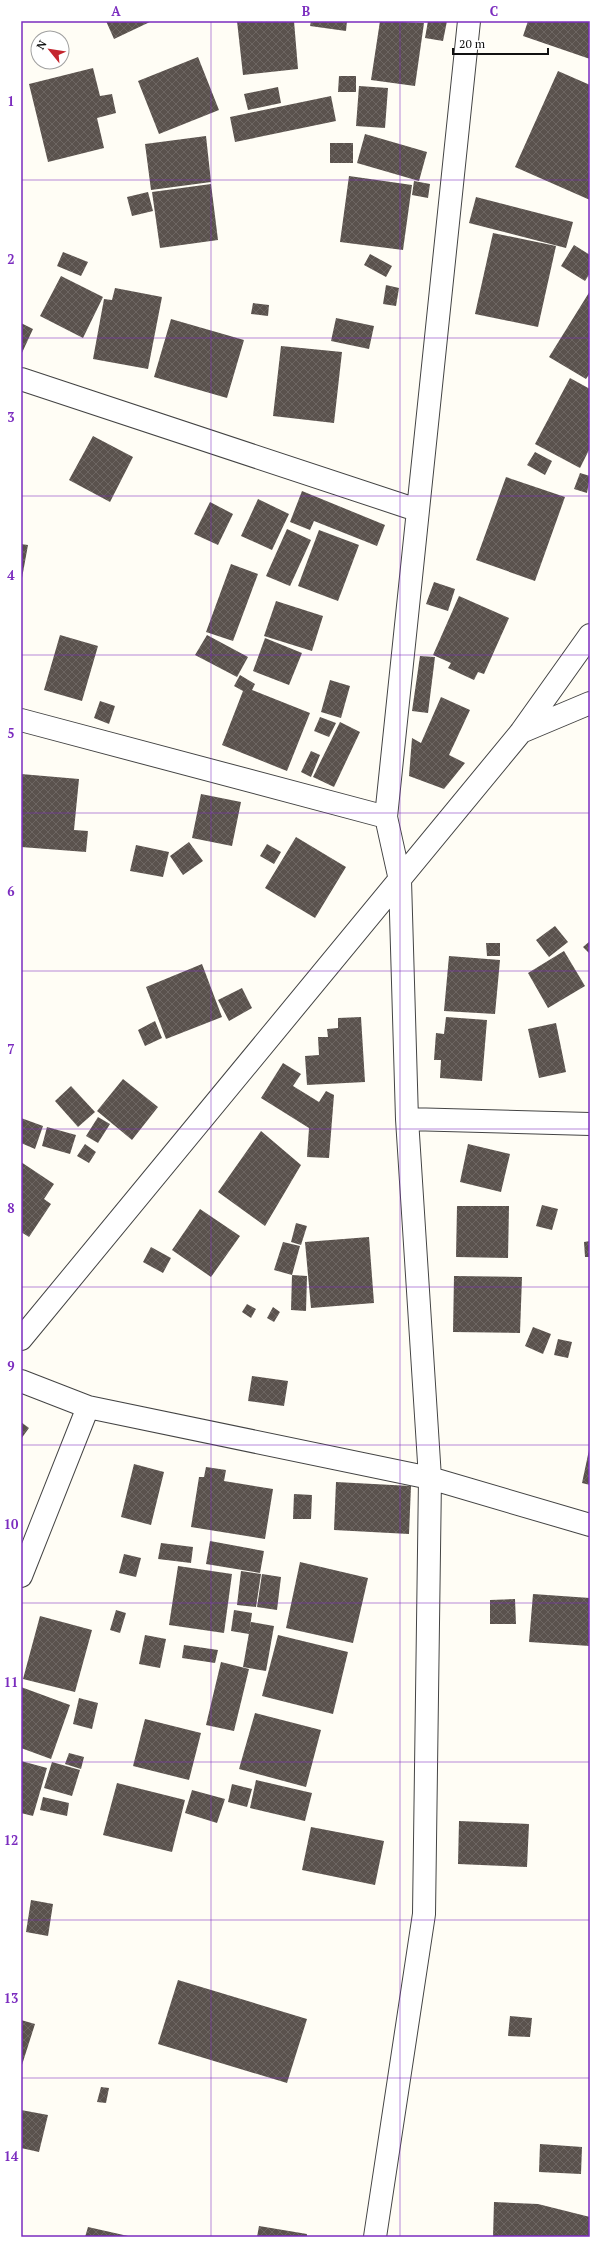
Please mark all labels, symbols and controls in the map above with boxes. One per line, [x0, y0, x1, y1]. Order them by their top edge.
text: A [111, 2, 121, 20]
text: B [302, 2, 310, 20]
text: C [490, 2, 498, 20]
north arrow [30, 30, 70, 70]
scale bar [453, 30, 548, 56]
text: 20 m [459, 36, 486, 51]
text: N [33, 37, 50, 52]
text: 1 [7, 92, 15, 110]
text: 2 [7, 250, 15, 268]
text: 3 [7, 408, 15, 426]
text: 4 [7, 566, 15, 584]
text: 5 [7, 724, 15, 742]
text: 6 [7, 882, 15, 900]
text: 7 [7, 1040, 15, 1058]
text: 8 [7, 1199, 15, 1217]
text: 9 [7, 1357, 15, 1375]
text: 10 [4, 1515, 19, 1533]
text: 11 [4, 1673, 18, 1691]
text: 12 [4, 1831, 18, 1849]
text: 13 [4, 1989, 18, 2007]
text: 14 [4, 2147, 19, 2165]

